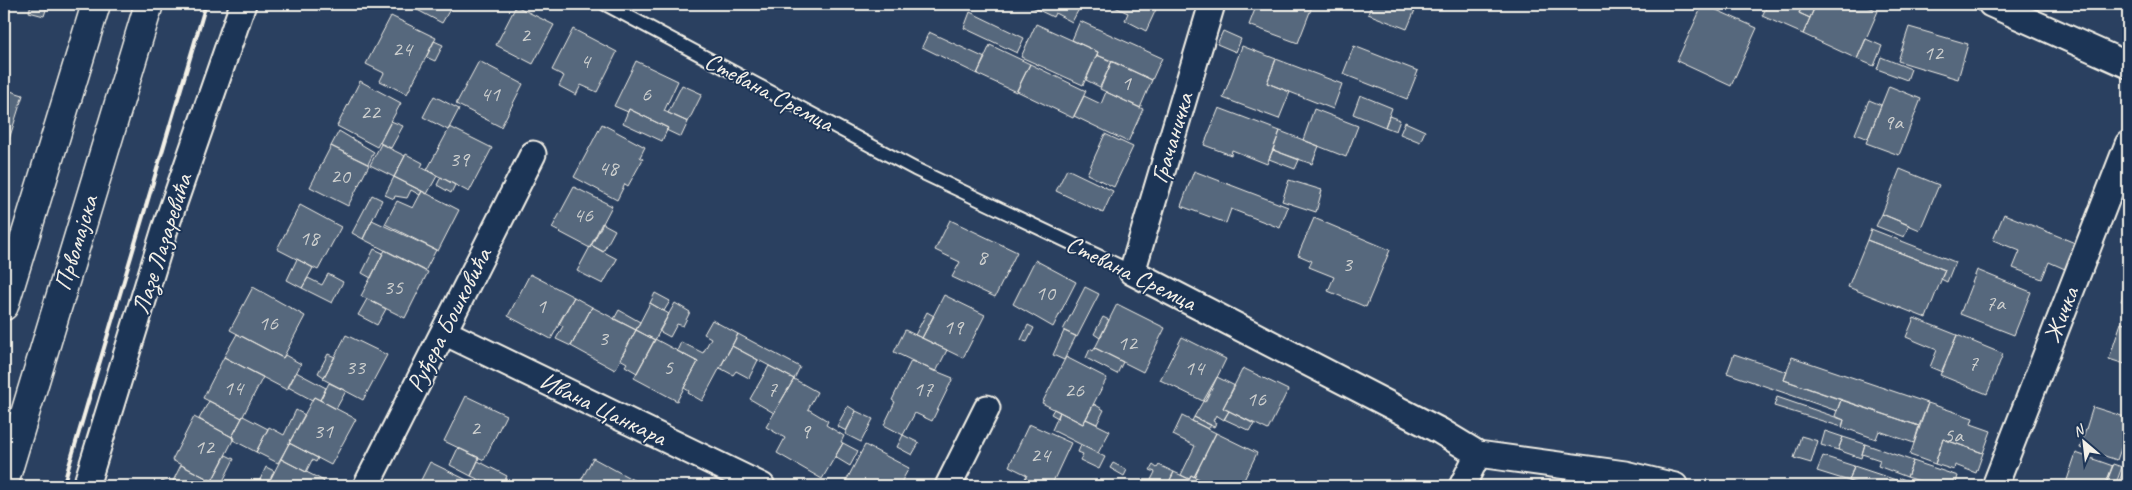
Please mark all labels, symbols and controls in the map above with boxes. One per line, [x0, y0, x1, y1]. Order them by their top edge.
house number: 2 [520, 21, 532, 49]
house number: 24 [392, 35, 414, 63]
house number: 12 [1923, 39, 1945, 67]
street label: Стевана Сремца [699, 45, 840, 140]
house number: 4 [580, 47, 592, 75]
house number: 1 [1121, 69, 1132, 97]
house number: 41 [480, 80, 501, 108]
house number: 6 [641, 80, 652, 108]
street label: Грачаничка [1143, 87, 1202, 187]
house number: 22 [360, 98, 382, 126]
house number: 9a [1883, 108, 1904, 136]
house number: 39 [449, 145, 471, 173]
house number: 48 [598, 154, 620, 182]
house number: 20 [330, 162, 352, 190]
street label: Лазе Лазаревића [124, 168, 201, 319]
street label: Првомајска [46, 190, 106, 294]
house number: 46 [573, 201, 594, 229]
house number: 18 [299, 224, 321, 252]
street label: Стевана Сремца [1061, 228, 1203, 319]
street label: Руђера Бошковића [399, 241, 500, 397]
house number: 8 [977, 243, 989, 271]
house number: 3 [1342, 250, 1354, 278]
house number: 35 [383, 273, 404, 301]
house number: 10 [1035, 279, 1057, 307]
street label: Жичка [2036, 281, 2087, 347]
house number: 7a [1985, 289, 2006, 317]
house number: 1 [536, 292, 547, 320]
house number: 16 [258, 309, 279, 337]
house number: 19 [943, 313, 965, 341]
house number: 3 [598, 324, 610, 352]
house number: 12 [1117, 329, 1139, 357]
house number: 7 [1968, 349, 1979, 377]
house number: 33 [345, 353, 367, 381]
house number: 5 [663, 353, 674, 381]
house number: 14 [1184, 354, 1206, 382]
street label: Ивана Цанкара [534, 365, 673, 454]
house number: 14 [223, 374, 245, 402]
house number: 7 [767, 375, 778, 403]
house number: 17 [913, 375, 934, 403]
house number: 26 [1064, 376, 1085, 404]
house number: 16 [1246, 385, 1267, 413]
house number: 2 [470, 414, 482, 442]
house number: 31 [313, 417, 334, 445]
house number: 9 [800, 417, 812, 445]
north arrow [2060, 418, 2110, 468]
text: N [2070, 420, 2088, 441]
house number: 5a [1943, 421, 1964, 449]
house number: 12 [194, 433, 216, 461]
house number: 24 [1030, 441, 1052, 469]

